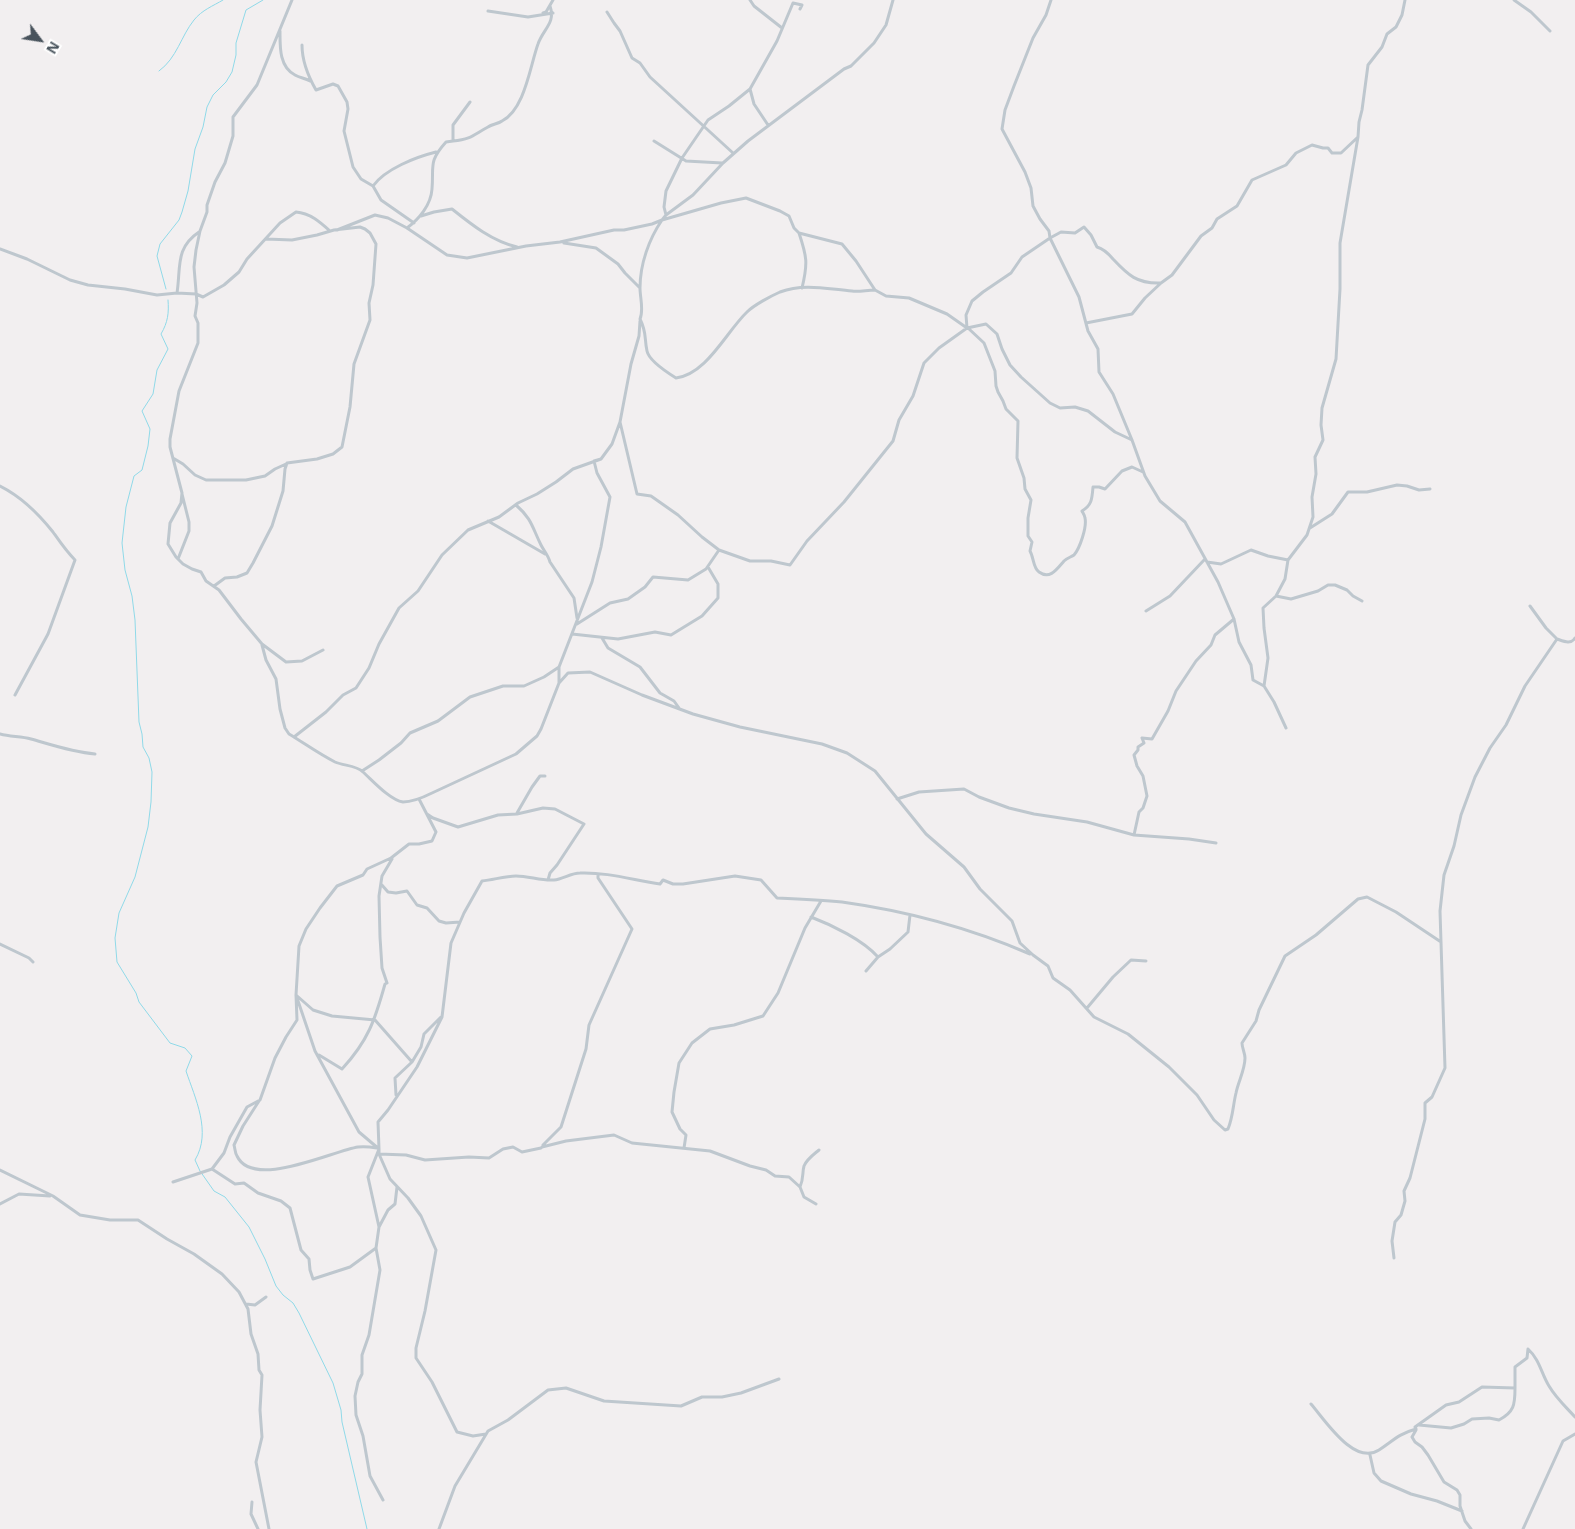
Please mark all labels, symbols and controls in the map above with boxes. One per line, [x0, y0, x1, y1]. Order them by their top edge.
north arrow [15, 15, 65, 65]
text: N [42, 38, 64, 58]

